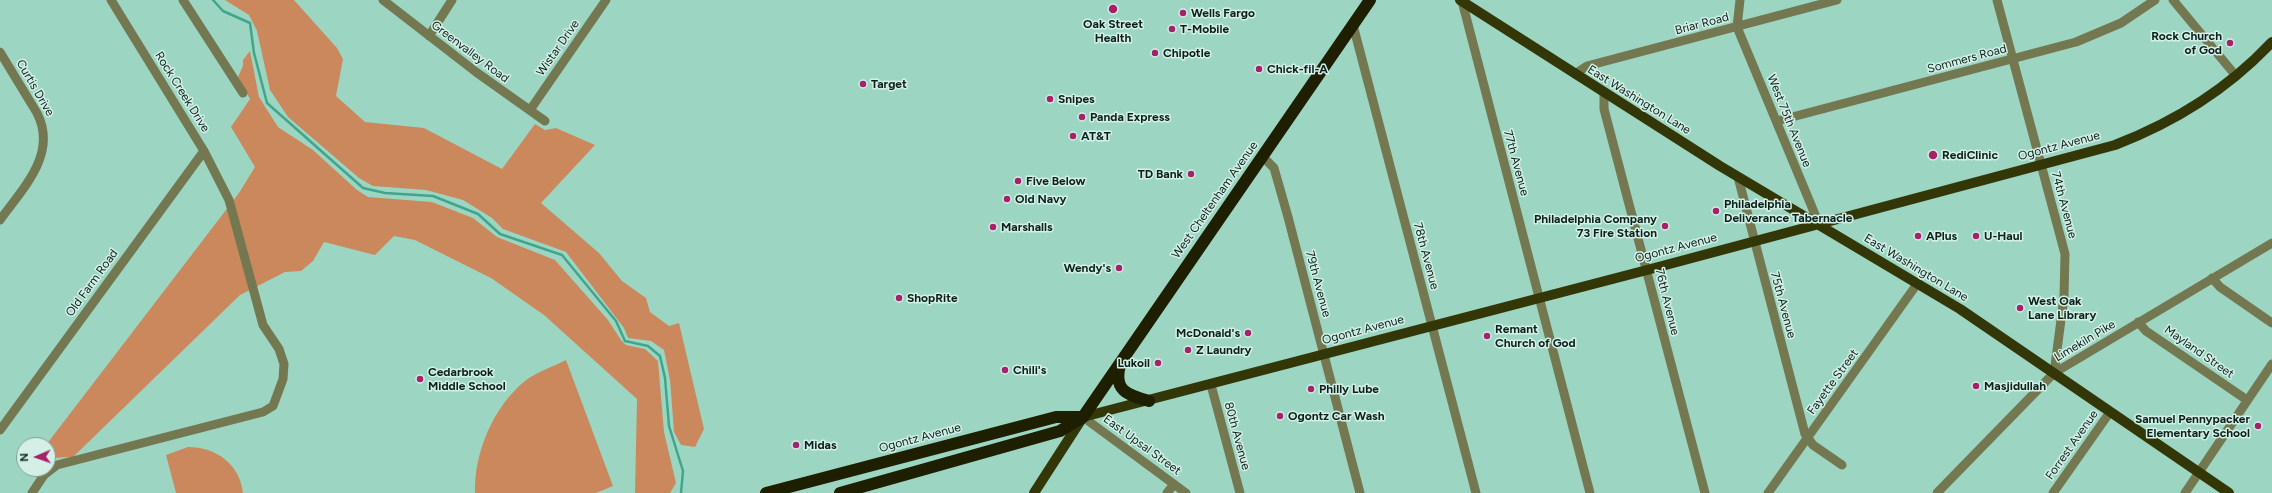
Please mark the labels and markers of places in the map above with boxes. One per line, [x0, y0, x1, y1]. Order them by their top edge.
marker: Oak Street Health [1107, 3, 1119, 15]
place label: Wells Fargo [1191, 6, 1255, 20]
marker: Wells Fargo [1178, 8, 1188, 18]
place label: Oak Street Health [1083, 17, 1143, 45]
place label: T-Mobile [1180, 22, 1229, 36]
marker: T-Mobile [1167, 24, 1177, 34]
place label: Rock Church of God [2151, 29, 2222, 57]
marker: Rock Church of God [2225, 38, 2235, 48]
place label: Chipotle [1163, 46, 1210, 60]
marker: Chipotle [1150, 48, 1160, 58]
place label: Chick-fil-A [1267, 62, 1328, 76]
marker: Chick-fil-A [1254, 64, 1264, 74]
place label: Target [871, 77, 907, 91]
marker: Target [858, 79, 868, 89]
place label: Snipes [1058, 92, 1095, 106]
marker: Snipes [1045, 94, 1055, 104]
place label: Panda Express [1090, 110, 1170, 124]
marker: Panda Express [1077, 112, 1087, 122]
place label: AT&T [1081, 129, 1111, 143]
marker: AT&T [1068, 131, 1078, 141]
place label: RediClinic [1942, 148, 1998, 162]
marker: RediClinic [1927, 149, 1939, 161]
place label: TD Bank [1138, 167, 1183, 181]
marker: TD Bank [1186, 169, 1196, 179]
place label: Five Below [1026, 174, 1085, 188]
marker: Five Below [1013, 176, 1023, 186]
place label: Old Navy [1015, 192, 1066, 206]
marker: Old Navy [1002, 194, 1012, 204]
place label: Philadelphia Deliverance Tabernacle [1724, 197, 1852, 225]
marker: Philadelphia Deliverance Tabernacle [1711, 206, 1721, 216]
place label: Philadelphia Company 73 Fire Station [1534, 212, 1657, 240]
place label: Marshalls [1001, 220, 1053, 234]
marker: Philadelphia Company 73 Fire Station [1660, 221, 1670, 231]
marker: Marshalls [988, 222, 998, 232]
place label: APlus [1926, 229, 1957, 243]
place label: U-Haul [1984, 229, 2023, 243]
marker: APlus [1913, 231, 1923, 241]
marker: U-Haul [1971, 231, 1981, 241]
place label: Wendy's [1064, 261, 1111, 275]
marker: Wendy's [1114, 263, 1124, 273]
place label: ShopRite [907, 291, 958, 305]
marker: ShopRite [894, 293, 904, 303]
place label: West Oak Lane Library [2028, 294, 2096, 322]
marker: West Oak Lane Library [2015, 303, 2025, 313]
place label: Remant Church of God [1495, 322, 1576, 350]
place label: McDonald's [1176, 326, 1240, 340]
marker: McDonald's [1243, 328, 1253, 338]
marker: Remant Church of God [1482, 331, 1492, 341]
place label: Z Laundry [1196, 343, 1252, 357]
marker: Z Laundry [1183, 345, 1193, 355]
place label: Lukoil [1118, 356, 1150, 370]
marker: Lukoil [1153, 358, 1163, 368]
place label: Chili's [1013, 363, 1046, 377]
place label: Cedarbrook Middle School [428, 365, 506, 393]
marker: Chili's [1000, 365, 1010, 375]
marker: Cedarbrook Middle School [415, 374, 425, 384]
place label: Masjidullah [1984, 379, 2046, 393]
marker: Masjidullah [1971, 381, 1981, 391]
place label: Philly Lube [1319, 382, 1379, 396]
marker: Philly Lube [1306, 384, 1316, 394]
place label: Ogontz Car Wash [1288, 409, 1384, 423]
marker: Ogontz Car Wash [1275, 411, 1285, 421]
place label: Samuel Pennypacker Elementary School [2135, 412, 2250, 440]
marker: Samuel Pennypacker Elementary School [2253, 421, 2263, 431]
place label: Midas [804, 438, 837, 452]
marker: Midas [791, 440, 801, 450]

